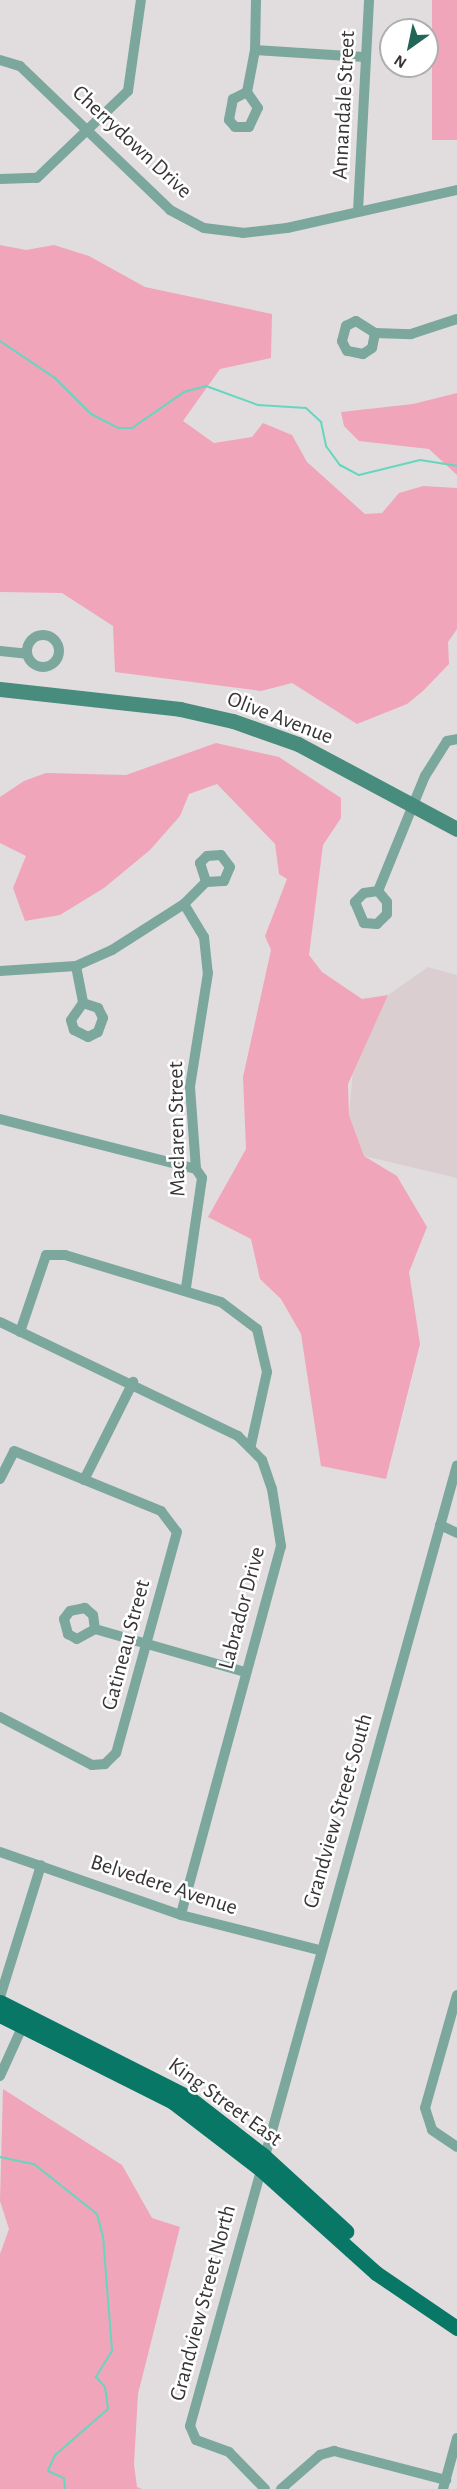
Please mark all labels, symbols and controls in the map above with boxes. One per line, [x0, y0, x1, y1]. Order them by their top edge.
north arrow [379, 18, 439, 78]
street label: Annandale Street [327, 30, 361, 180]
text: N [391, 52, 409, 71]
street label: Cherrydown Drive [67, 80, 197, 204]
street label: Olive Avenue [223, 686, 337, 750]
street label: Maclaren Street [163, 1061, 191, 1197]
street label: Labrador Drive [213, 1544, 271, 1672]
street label: Gatineau Street [96, 1577, 156, 1713]
street label: Grandview Street South [298, 1711, 378, 1911]
street label: Belvedere Avenue [87, 1849, 241, 1921]
street label: King Street East [163, 2052, 287, 2152]
street label: Grandview Street North [164, 2202, 242, 2404]

